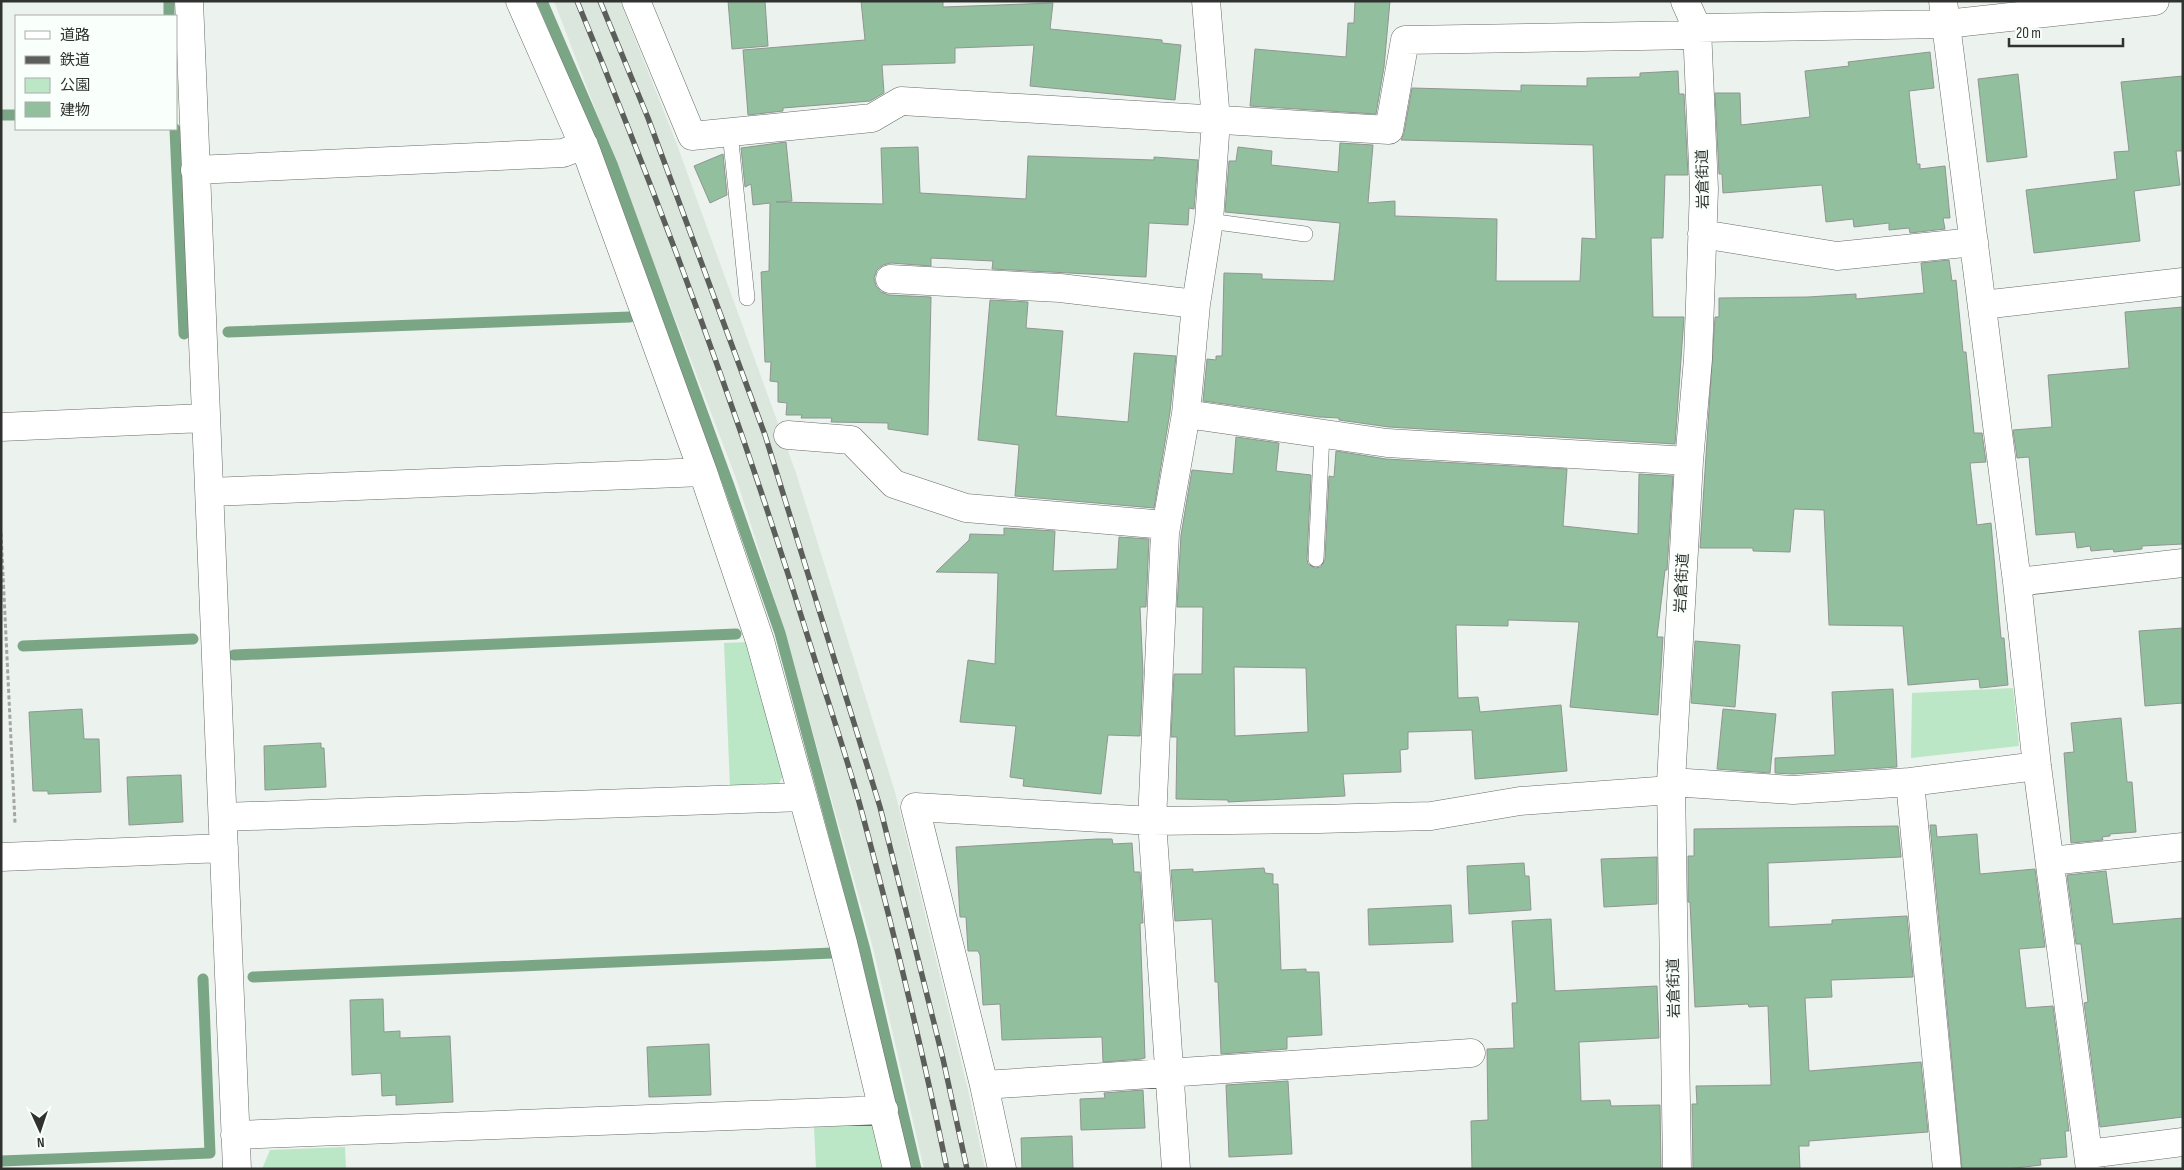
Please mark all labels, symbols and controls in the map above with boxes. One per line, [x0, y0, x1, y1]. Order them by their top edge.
legend [15, 15, 178, 130]
scale bar [2009, 15, 2123, 47]
text: 20 m [2016, 24, 2041, 43]
text: 道路 [60, 26, 90, 45]
text: 鉄道 [60, 51, 90, 70]
text: 公園 [60, 76, 90, 95]
text: 建物 [60, 101, 90, 120]
street label: 岩倉街道 [1693, 149, 1713, 209]
street label: 岩倉街道 [1671, 553, 1693, 613]
street label: 岩倉街道 [1664, 958, 1684, 1018]
north arrow [15, 1105, 65, 1155]
text: N [36, 1134, 45, 1151]

